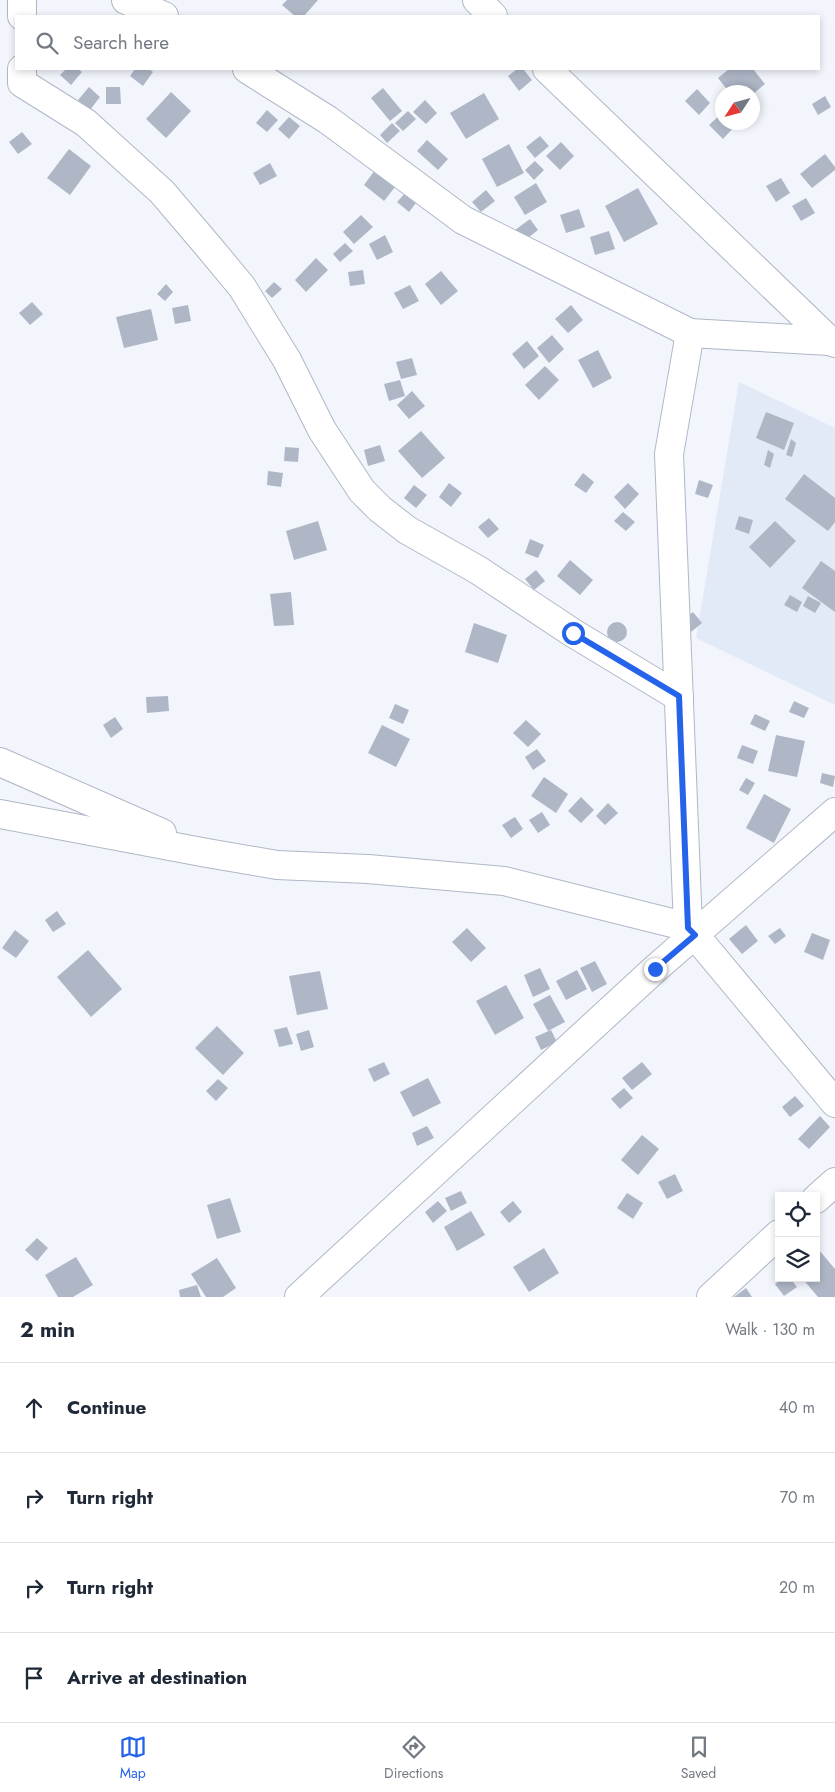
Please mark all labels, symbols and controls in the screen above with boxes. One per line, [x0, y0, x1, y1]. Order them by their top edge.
search box [15, 15, 820, 70]
icon: search [33, 29, 61, 57]
text: Search here [73, 29, 169, 56]
north arrow [715, 85, 760, 130]
route start [562, 622, 585, 645]
route end [644, 958, 667, 981]
map controls [775, 1192, 820, 1282]
button: locate [775, 1192, 820, 1237]
button: layers [775, 1237, 820, 1282]
text: 2 min [20, 1315, 75, 1345]
text: Walk · 130 m [725, 1318, 815, 1341]
icon: ahead [20, 1394, 48, 1422]
text: Continue [67, 1394, 146, 1421]
text: 40 m [779, 1396, 815, 1419]
icon: right [20, 1484, 48, 1512]
text: Turn right [67, 1484, 153, 1511]
text: 70 m [780, 1486, 815, 1509]
icon: right [20, 1574, 48, 1602]
text: Turn right [67, 1574, 153, 1601]
text: 20 m [779, 1576, 815, 1599]
icon: arrive [20, 1664, 48, 1692]
text: Arrive at destination [67, 1664, 247, 1691]
tab: Map [119, 1733, 147, 1783]
tab: Directions [384, 1733, 443, 1783]
tab: Saved [681, 1733, 716, 1783]

